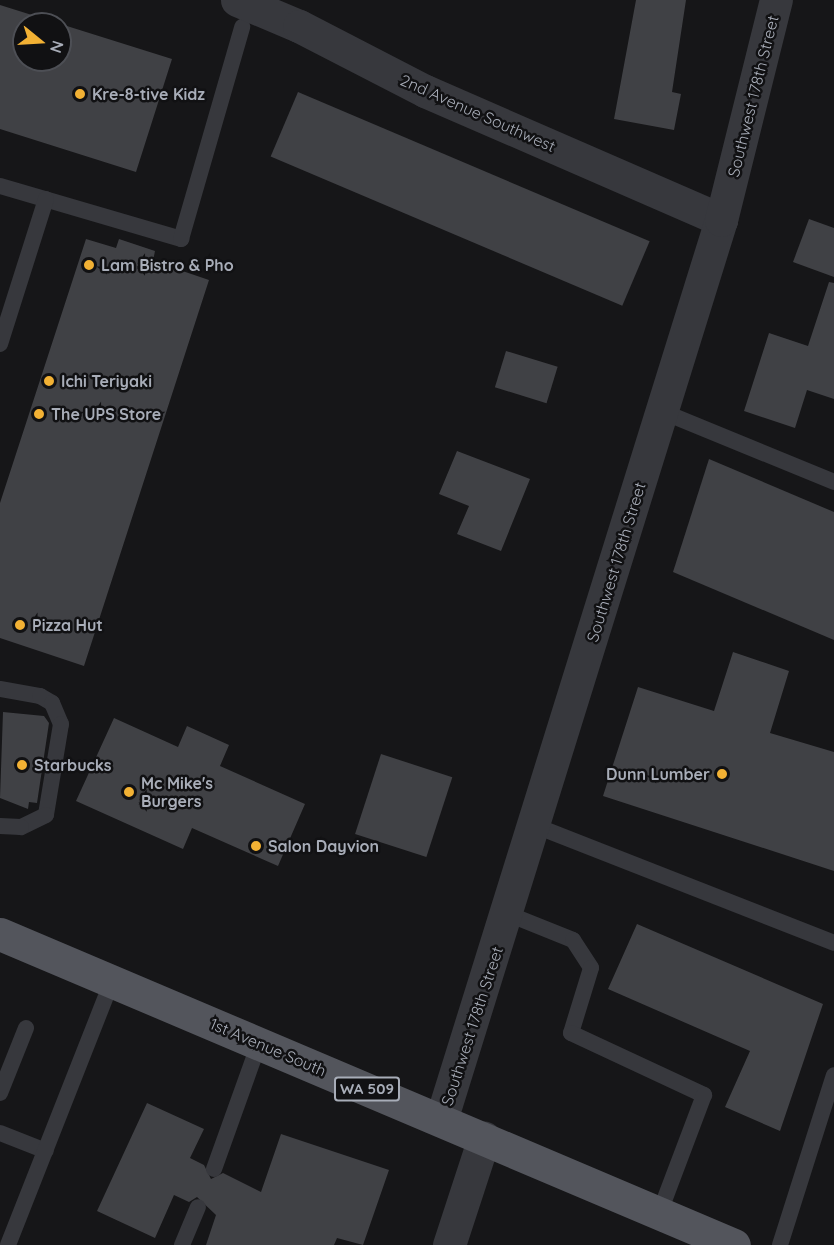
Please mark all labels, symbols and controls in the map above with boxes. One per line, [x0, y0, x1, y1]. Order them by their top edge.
north arrow [12, 12, 72, 72]
street label: Southwest 178th Street [724, 13, 782, 179]
text: N [46, 38, 69, 56]
street label: 2nd Avenue Southwest [398, 70, 558, 156]
place label: Kre-8-tive Kidz [92, 84, 205, 104]
marker: Kre-8-tive Kidz [73, 87, 87, 101]
place label: Lam Bistro & Pho [101, 255, 234, 275]
marker: Lam Bistro & Pho [82, 258, 96, 272]
place label: Ichi Teriyaki [61, 371, 152, 391]
marker: Ichi Teriyaki [42, 374, 56, 388]
place label: The UPS Store [51, 404, 161, 424]
marker: The UPS Store [32, 407, 46, 421]
street label: Southwest 178th Street [583, 480, 649, 644]
place label: Pizza Hut [32, 615, 103, 635]
marker: Pizza Hut [13, 618, 27, 632]
place label: Starbucks [34, 755, 112, 775]
marker: Starbucks [15, 758, 29, 772]
place label: Dunn Lumber [606, 764, 710, 784]
marker: Dunn Lumber [715, 767, 729, 781]
place label: Mc Mike's Burgers [141, 773, 213, 811]
marker: Mc Mike's Burgers [122, 785, 136, 799]
place label: Salon Dayvion [268, 836, 379, 856]
marker: Salon Dayvion [249, 839, 263, 853]
street label: Southwest 178th Street [437, 944, 507, 1108]
street label: 1st Avenue South [207, 1014, 329, 1080]
road number: WA 509 [334, 1077, 400, 1101]

